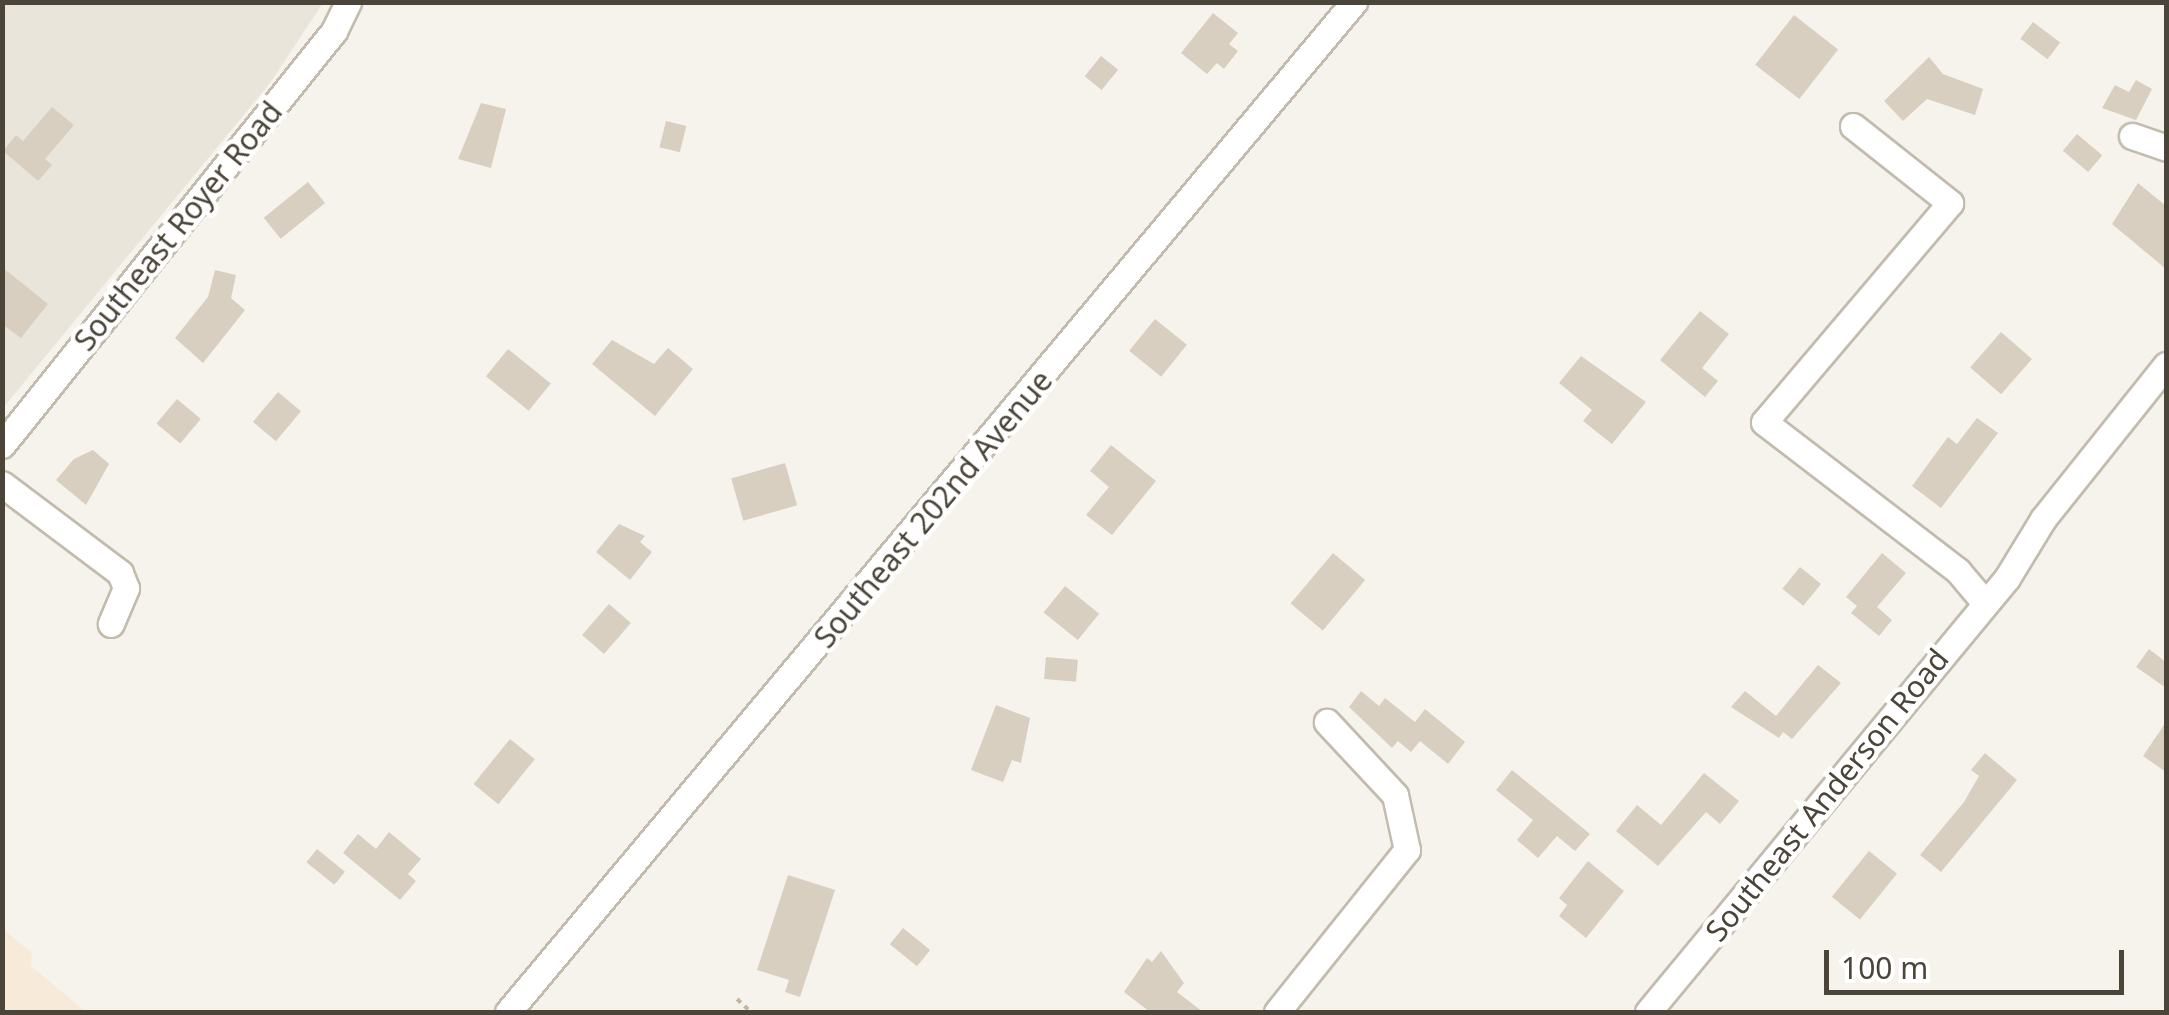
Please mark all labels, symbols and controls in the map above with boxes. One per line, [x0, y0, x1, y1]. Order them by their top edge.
street label: Southeast Royer Road [66, 94, 290, 358]
street label: Southeast 202nd Avenue [806, 363, 1060, 655]
street label: Southeast Anderson Road [1698, 642, 1956, 948]
scale bar [1829, 930, 2129, 992]
text: 100 m [1841, 947, 1928, 988]

